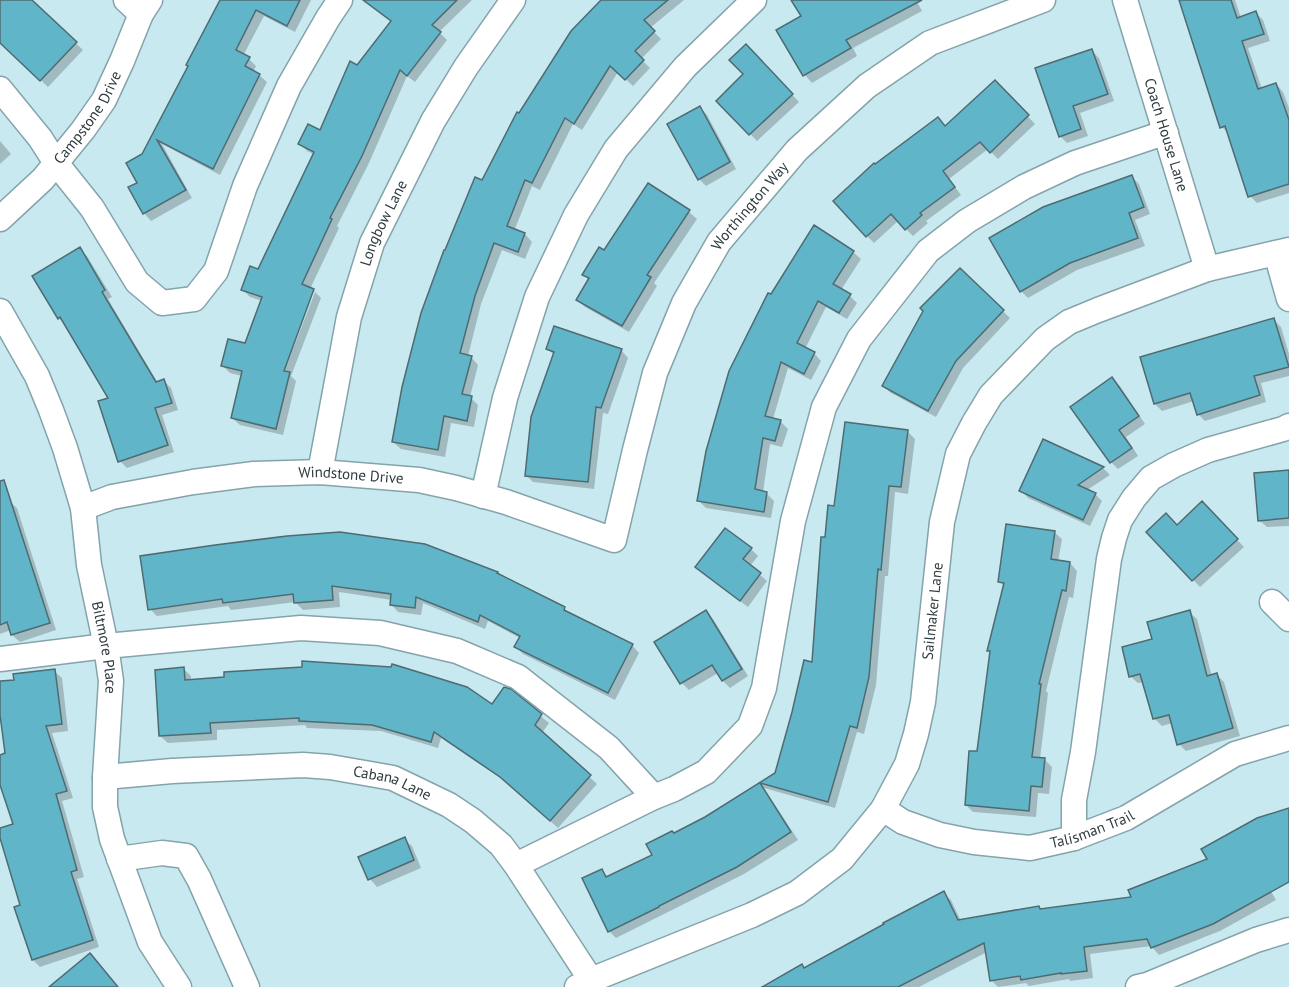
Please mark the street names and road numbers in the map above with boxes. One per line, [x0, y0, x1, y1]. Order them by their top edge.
street label: Campstone Drive [49, 68, 125, 168]
street label: Coach House Lane [1140, 76, 1193, 194]
street label: Worthington Way [706, 157, 792, 253]
street label: Longbow Lane [355, 177, 411, 268]
street label: Windstone Drive [298, 462, 404, 488]
street label: Sailmaker Lane [918, 561, 947, 661]
street label: Biltmore Place [88, 599, 121, 694]
street label: Cabana Lane [352, 761, 435, 804]
street label: Talisman Trail [1048, 805, 1138, 852]

